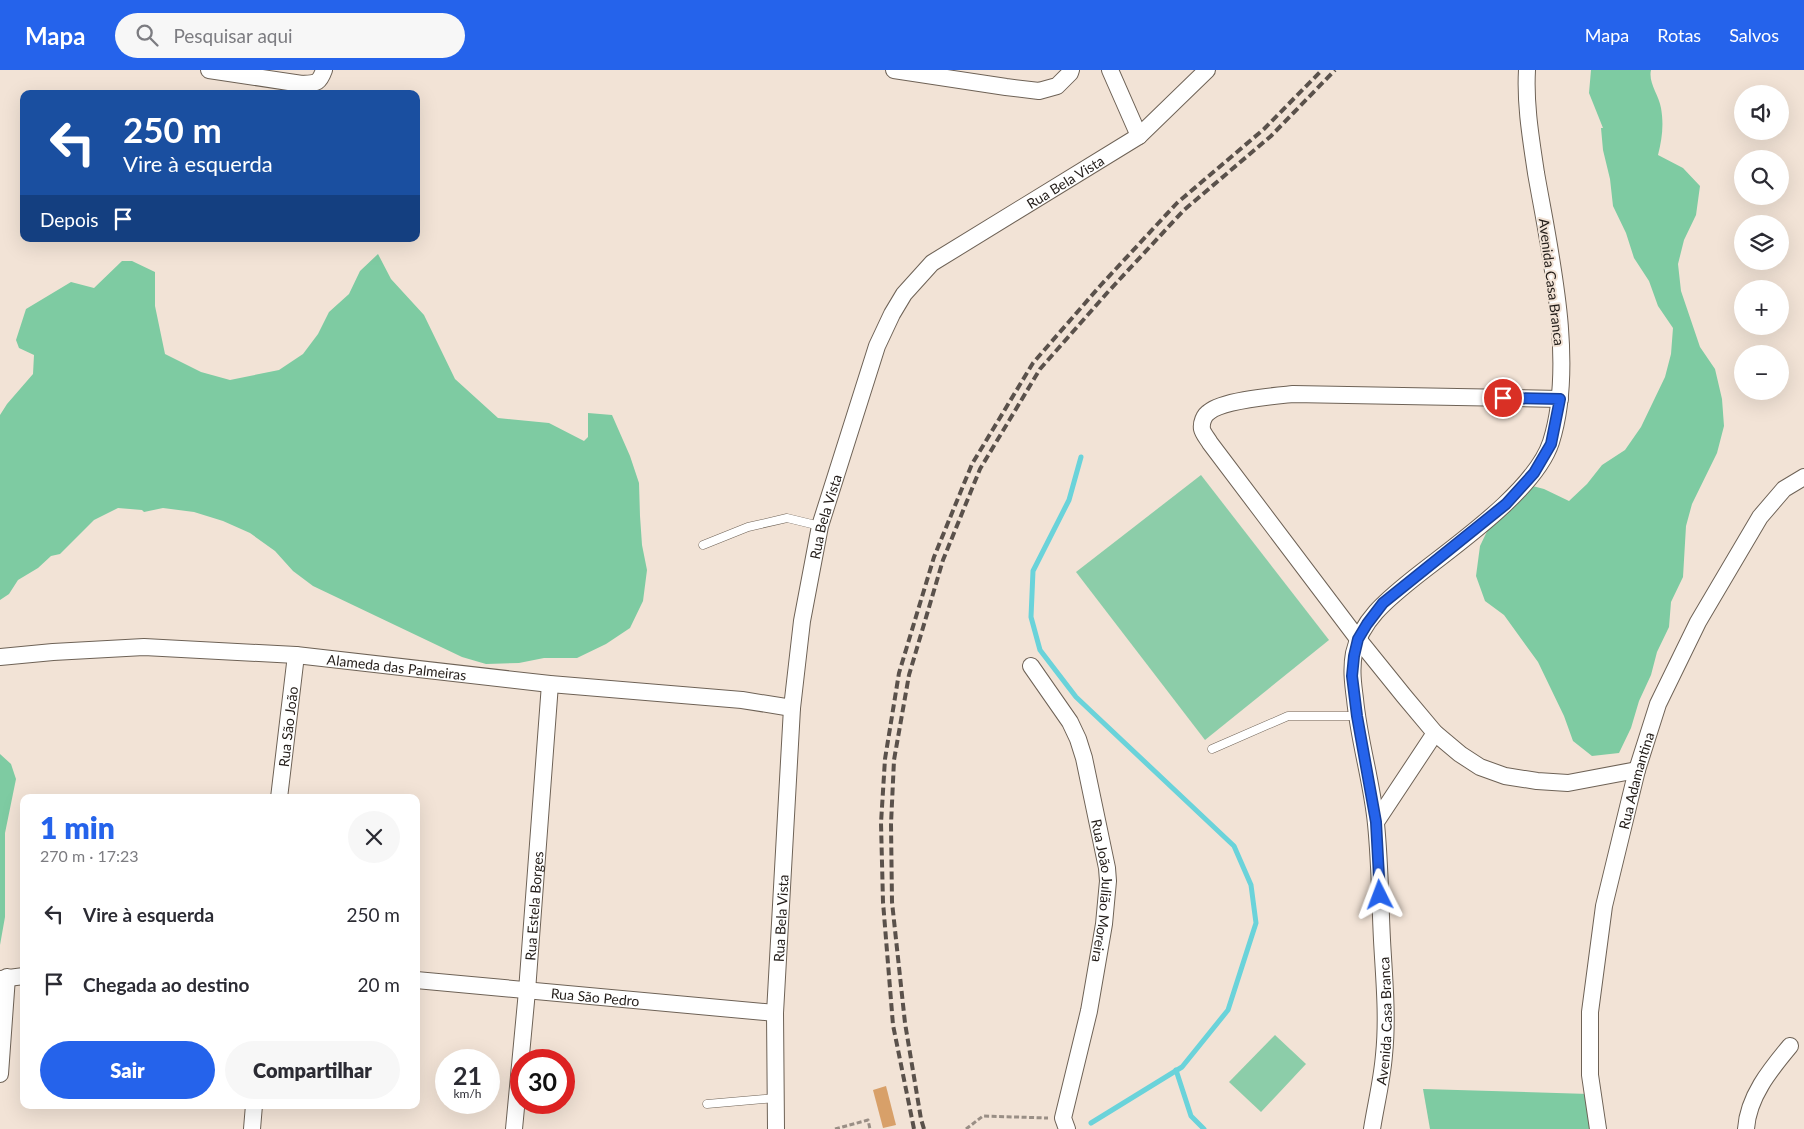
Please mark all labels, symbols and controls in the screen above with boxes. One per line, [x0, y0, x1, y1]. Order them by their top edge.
search box [115, 13, 465, 58]
text: Mapa [25, 21, 85, 50]
icon: search [133, 21, 161, 49]
text: Pesquisar aqui [173, 24, 293, 47]
text: Mapa [1585, 24, 1629, 46]
text: Rotas [1657, 24, 1701, 46]
text: Salvos [1729, 24, 1779, 46]
map controls [1734, 85, 1789, 400]
button: sound [1734, 85, 1789, 140]
text: 250 m [123, 108, 222, 150]
icon: left [40, 110, 105, 175]
text: Vire à esquerda [123, 150, 273, 177]
button: search [1734, 150, 1789, 205]
street label: Rua Bela Vista [1023, 151, 1107, 212]
icon: arrive [109, 205, 137, 233]
text: Depois [40, 208, 99, 231]
button: layers [1734, 215, 1789, 270]
street label: Avenida Casa Branca [1536, 217, 1568, 347]
button: + [1734, 280, 1789, 335]
button: − [1734, 345, 1789, 400]
pin [1482, 377, 1524, 419]
icon: arrive [1489, 384, 1517, 412]
street label: Rua Bela Vista [805, 472, 844, 560]
street label: Alameda das Palmeiras [326, 650, 467, 683]
street label: Rua São João [274, 685, 301, 768]
street label: Rua Adamantina [1614, 730, 1657, 831]
text: 1 min [40, 809, 115, 845]
button: close [348, 811, 400, 863]
street label: Rua João Julião Moreira [1088, 817, 1117, 964]
text: 270 m · 17:23 [40, 846, 139, 865]
street label: Rua Estela Borges [521, 851, 546, 961]
position arrow [1353, 868, 1405, 920]
street label: Rua Bela Vista [769, 874, 791, 962]
icon: left [40, 900, 68, 928]
text: Vire à esquerda [83, 903, 214, 926]
text: 250 m [346, 903, 400, 926]
street label: Avenida Casa Branca [1372, 956, 1394, 1086]
icon: arrive [40, 970, 68, 998]
text: Chegada ao destino [83, 973, 249, 996]
text: 20 m [357, 973, 400, 996]
street label: Rua São Pedro [550, 984, 640, 1009]
button: Sair [40, 1041, 215, 1099]
button: Compartilhar [225, 1041, 400, 1099]
speed limit sign: 30 [510, 1049, 575, 1114]
text: 21 [453, 1060, 482, 1090]
text: km/h [453, 1086, 482, 1101]

